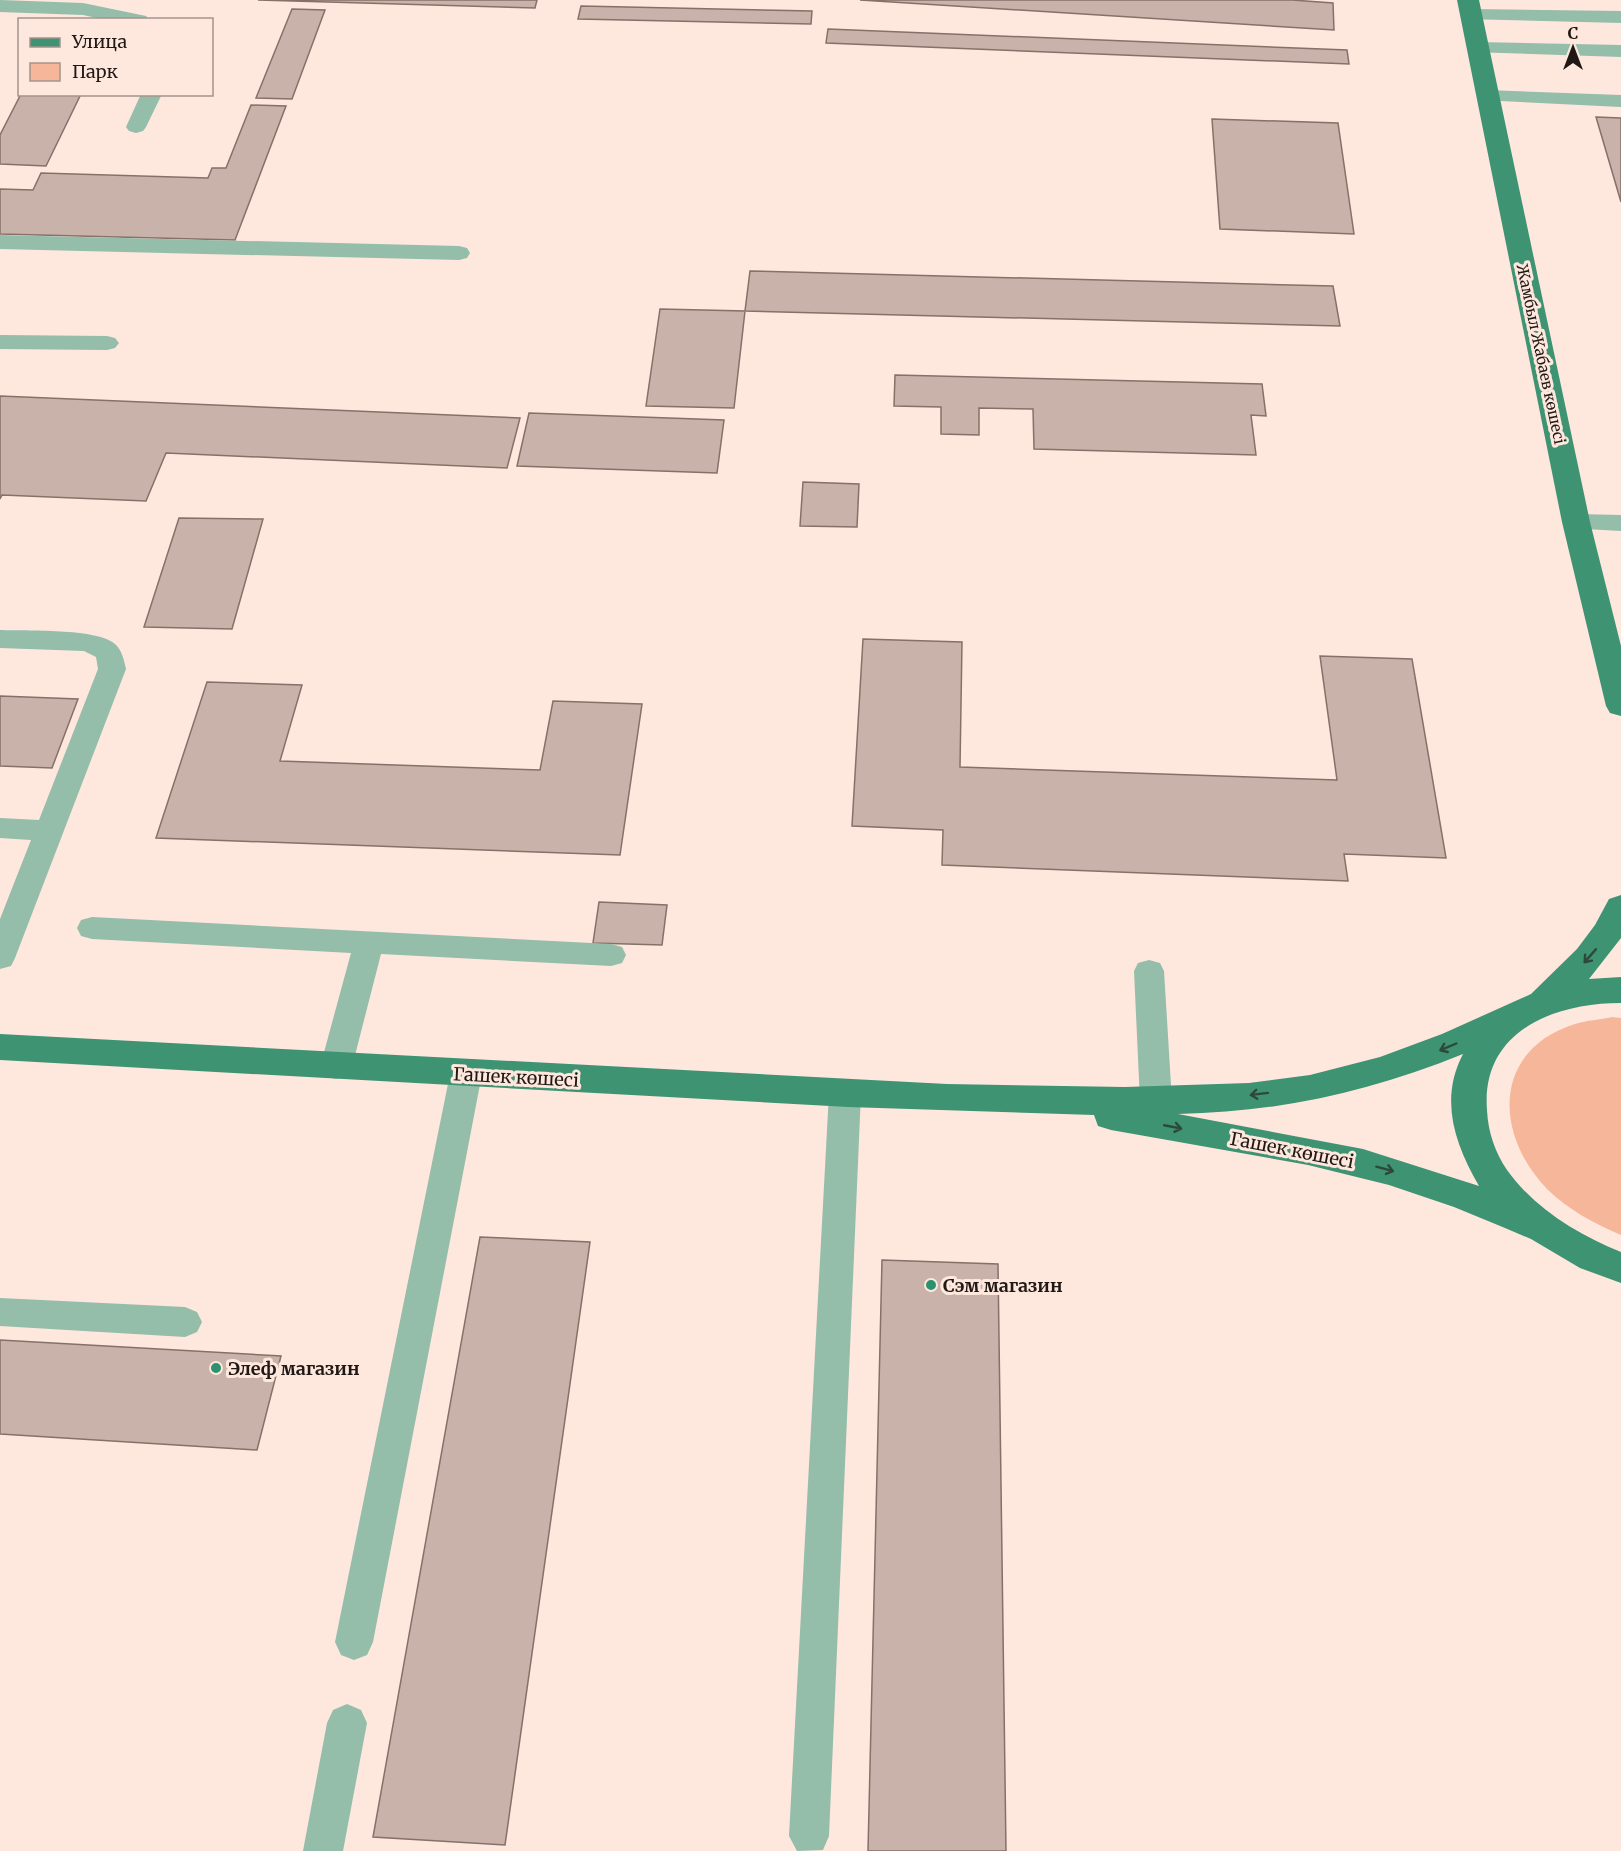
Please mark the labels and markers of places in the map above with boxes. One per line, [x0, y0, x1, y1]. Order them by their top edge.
place label: Сэм магазин [943, 1274, 1063, 1297]
marker: Сэм магазин [924, 1278, 938, 1292]
place label: Элеф магазин [228, 1357, 360, 1380]
marker: Элеф магазин [209, 1361, 223, 1375]

